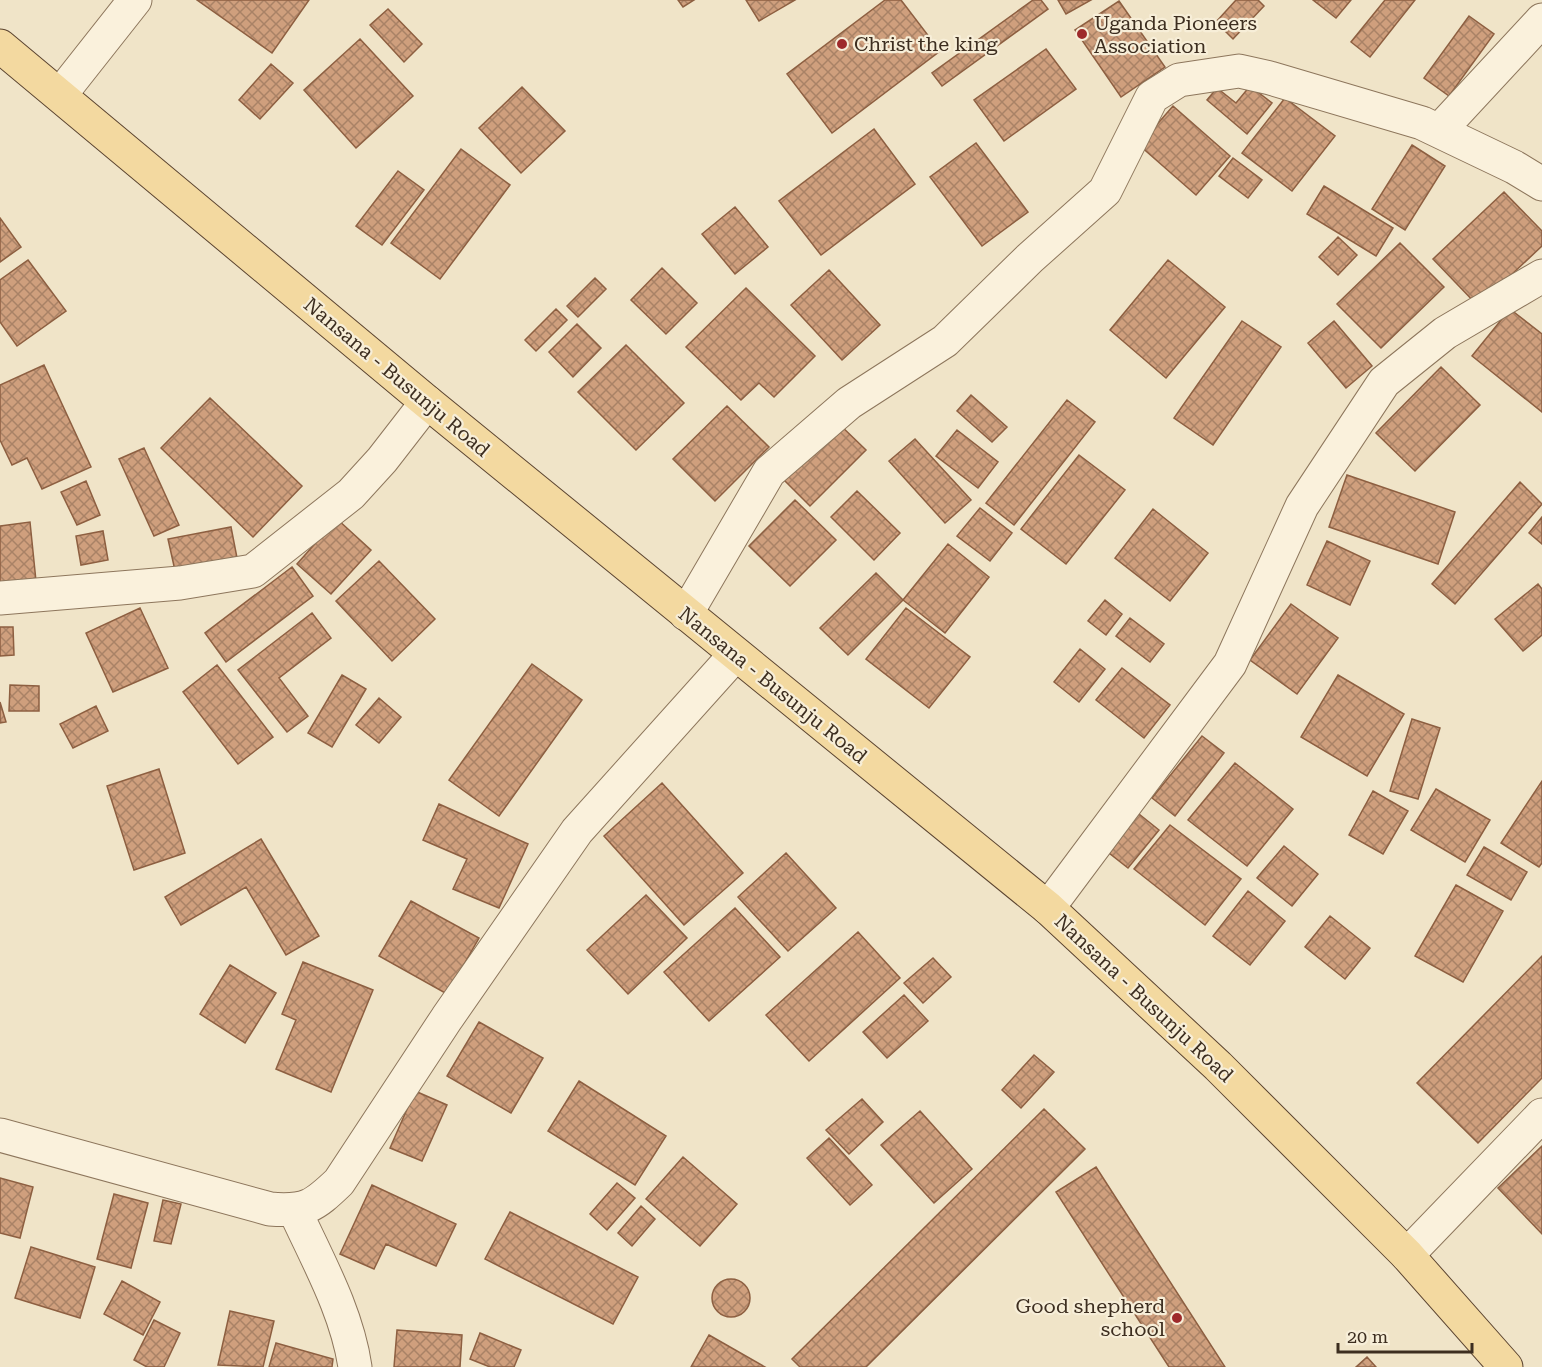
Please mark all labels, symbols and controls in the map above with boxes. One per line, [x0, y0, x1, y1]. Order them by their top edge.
place label: Uganda Pioneers Association [1094, 11, 1257, 58]
marker: Uganda Pioneers Association [1075, 27, 1089, 41]
place label: Christ the king [854, 32, 998, 56]
marker: Christ the king [835, 37, 849, 51]
street label: Nansana - Busunju Road [299, 292, 495, 462]
street label: Nansana - Busunju Road [674, 602, 872, 769]
street label: Nansana - Busunju Road [1050, 909, 1238, 1087]
place label: Good shepherd school [1015, 1294, 1165, 1341]
marker: Good shepherd school [1170, 1311, 1184, 1325]
scale bar [1338, 1316, 1472, 1354]
text: 20 m [1347, 1326, 1388, 1347]

